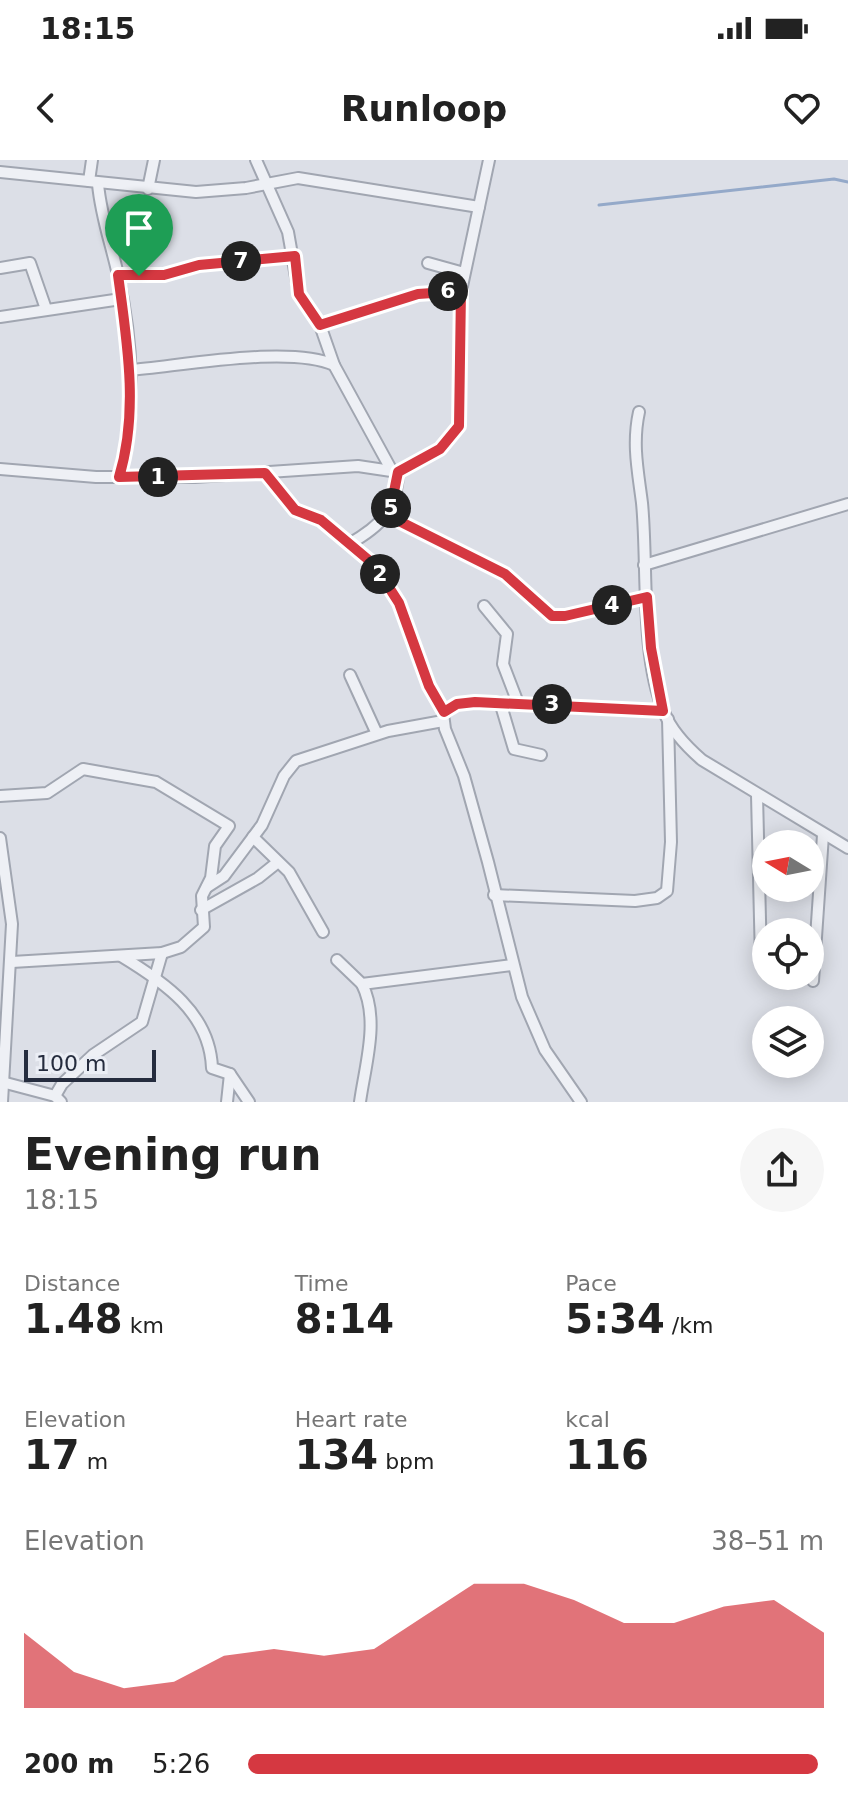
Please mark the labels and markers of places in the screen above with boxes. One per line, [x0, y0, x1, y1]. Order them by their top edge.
pin [105, 194, 173, 276]
pin: 7 [221, 241, 261, 281]
pin: 6 [428, 271, 468, 311]
pin: 1 [138, 457, 178, 497]
pin: 5 [371, 488, 411, 528]
pin: 2 [360, 554, 400, 594]
pin: 4 [592, 585, 632, 625]
pin: 3 [532, 684, 572, 724]

